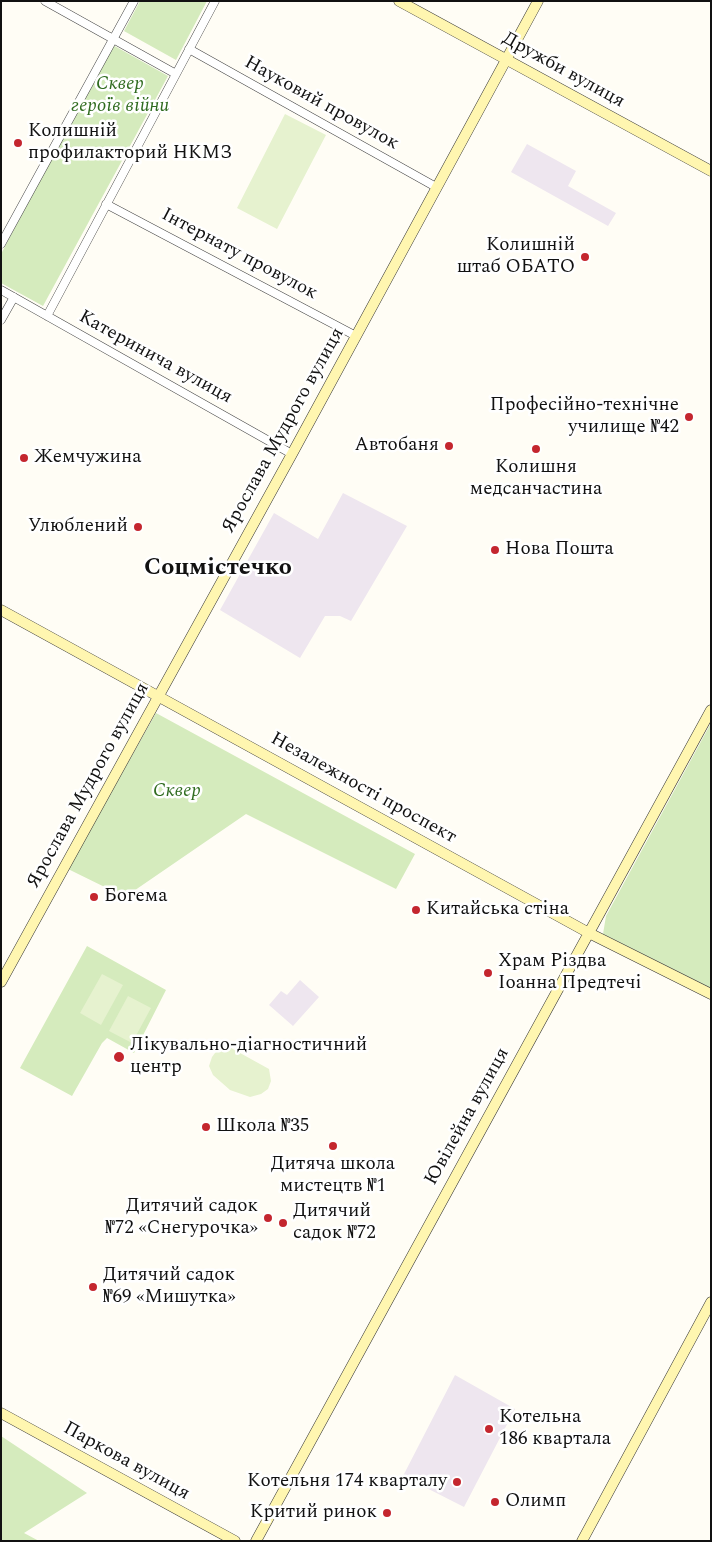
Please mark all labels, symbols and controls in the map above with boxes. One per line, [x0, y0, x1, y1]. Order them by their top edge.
street label: Дружби вулиця [498, 28, 628, 114]
street label: Науковий провулок [240, 52, 402, 156]
park label: Сквер героїв війни [71, 74, 169, 118]
place label: Колишній профилакторий НКМЗ [28, 121, 232, 165]
marker: Колишній профилакторий НКМЗ [12, 137, 24, 149]
street label: Інтернату провулок [157, 204, 321, 306]
place label: Колишній штаб ОБАТО [457, 235, 575, 279]
marker: Колишній штаб ОБАТО [579, 251, 591, 263]
street label: Катеринича вулиця [74, 306, 236, 410]
street label: Ярослава Мудрого вулиця [218, 324, 350, 538]
place label: Професійно-технічне училище №42 [490, 395, 679, 439]
marker: Професійно-технічне училище №42 [683, 411, 695, 423]
place label: Автобаня [354, 435, 439, 457]
marker: Автобаня [443, 440, 455, 452]
marker: Колишня медсанчастина [530, 443, 542, 455]
place label: Жемчужина [34, 447, 142, 469]
marker: Жемчужина [18, 452, 30, 464]
place label: Колишня медсанчастина [470, 457, 602, 501]
place label: Улюблений [28, 516, 128, 538]
marker: Улюблений [132, 521, 144, 533]
place label: Нова Пошта [505, 539, 614, 561]
marker: Нова Пошта [489, 544, 501, 556]
district label: Соцмістечко [144, 555, 292, 583]
street label: Ярослава Мудрого вулиця [23, 679, 155, 893]
street label: Незалежності проспект [266, 728, 460, 850]
park label: Сквер [153, 781, 201, 803]
place label: Богема [104, 886, 167, 908]
marker: Богема [88, 891, 100, 903]
place label: Китайська стіна [426, 899, 569, 921]
marker: Китайська стіна [410, 904, 422, 916]
place label: Храм Різдва Іоанна Предтечі [498, 951, 642, 995]
marker: Храм Різдва Іоанна Предтечі [482, 967, 494, 979]
place label: Лікувально-діагностичний центр [130, 1035, 367, 1079]
street label: Ювілейна вулиця [421, 1044, 515, 1190]
marker: Лікувально-діагностичний центр [112, 1050, 126, 1064]
place label: Школа №35 [216, 1116, 309, 1138]
marker: Школа №35 [200, 1121, 212, 1133]
marker: Дитяча школа мистецтв №1 [327, 1140, 339, 1152]
place label: Дитяча школа мистецтв №1 [271, 1154, 395, 1198]
place label: Дитячий садок №72 «Снегурочка» [105, 1196, 258, 1240]
place label: Дитячий садок №72 [293, 1201, 376, 1245]
marker: Дитячий садок №72 «Снегурочка» [262, 1212, 274, 1224]
marker: Дитячий садок №72 [277, 1217, 289, 1229]
place label: Дитячий садок №69 «Мишутка» [103, 1265, 236, 1309]
marker: Дитячий садок №69 «Мишутка» [87, 1281, 99, 1293]
place label: Котельна 186 квартала [499, 1407, 611, 1451]
street label: Паркова вулиця [59, 1418, 193, 1506]
marker: Котельна 186 квартала [483, 1423, 495, 1435]
place label: Котельня 174 кварталу [247, 1471, 447, 1493]
marker: Котельня 174 кварталу [451, 1476, 463, 1488]
place label: Олимп [505, 1491, 566, 1513]
marker: Олимп [489, 1496, 501, 1508]
place label: Критий ринок [250, 1502, 377, 1524]
marker: Критий ринок [381, 1507, 393, 1519]

